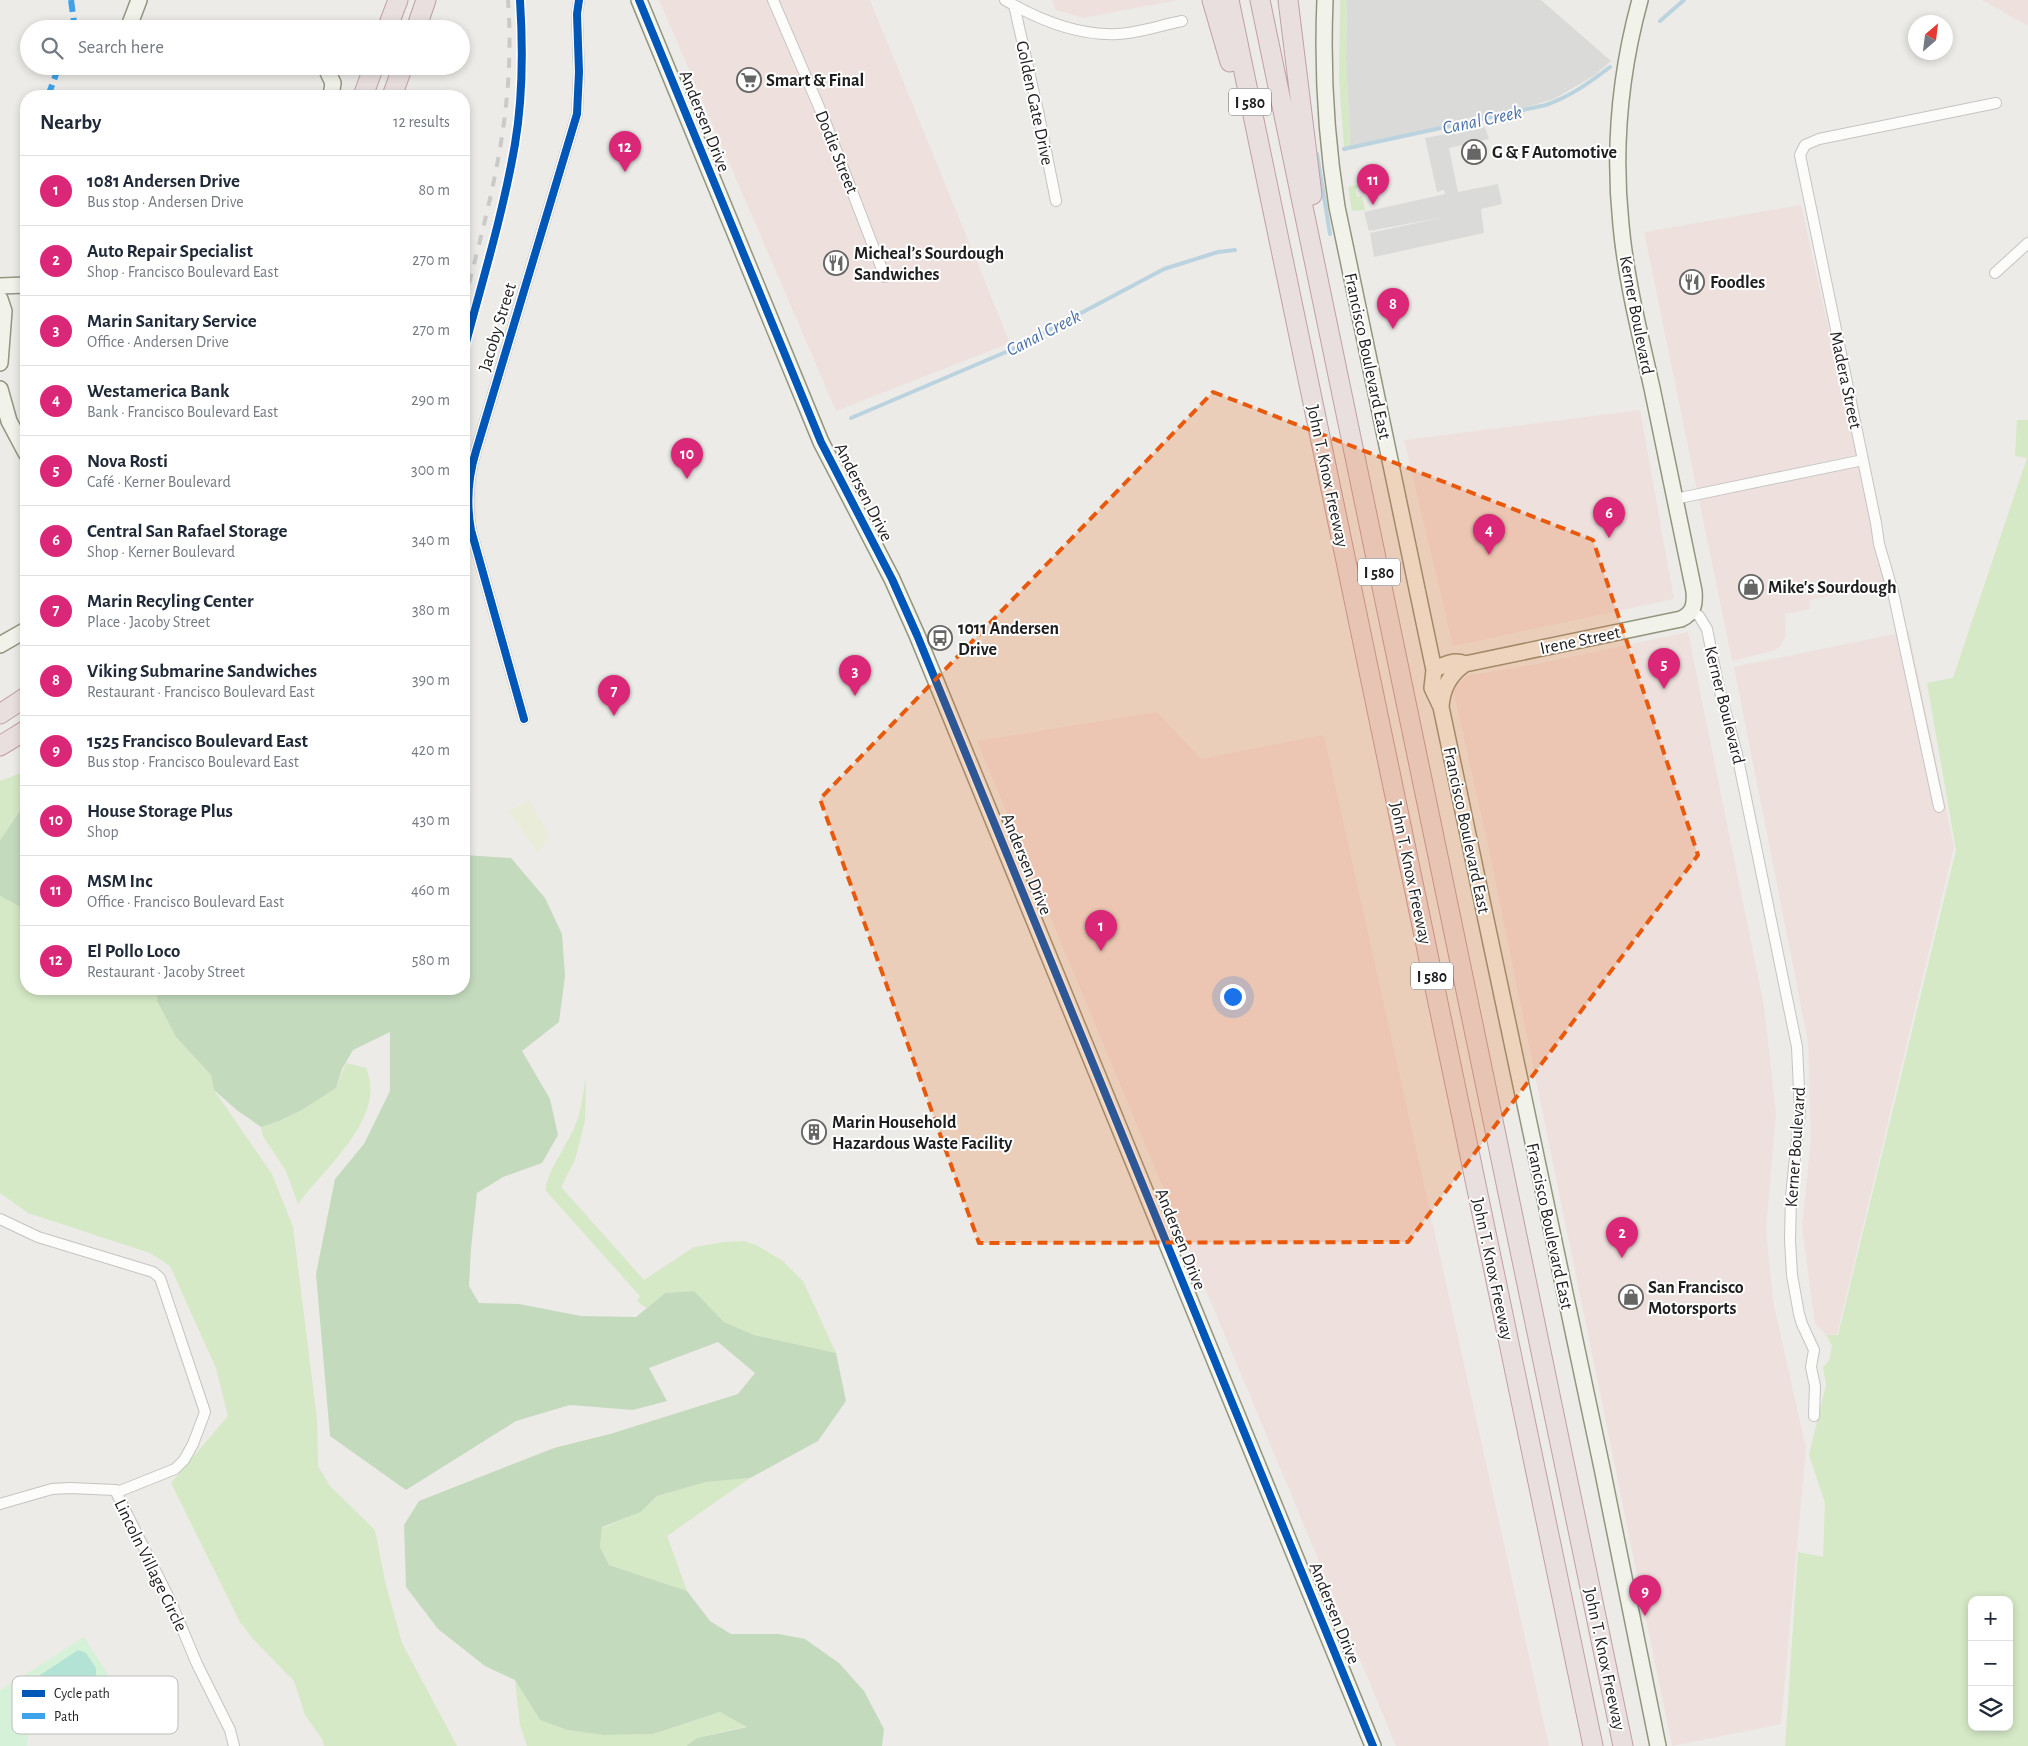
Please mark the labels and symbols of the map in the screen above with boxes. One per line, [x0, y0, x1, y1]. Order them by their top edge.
north arrow [1908, 15, 1953, 60]
street label: Golden Gate Drive [1012, 39, 1056, 167]
supermarket icon: Smart & Final [736, 67, 762, 93]
street label: Andersen Drive [676, 68, 733, 175]
place label: Smart & Final [766, 72, 864, 90]
road number: I 580 [1229, 88, 1271, 115]
water label: Canal Creek [1441, 103, 1524, 138]
street label: Dodie Street [811, 108, 861, 197]
pin: 12 [609, 131, 641, 172]
shop icon: G & F Automotive [1461, 139, 1487, 165]
place label: G & F Automotive [1492, 144, 1617, 162]
pin: 11 [1357, 164, 1389, 205]
place label: Micheal’s Sourdough Sandwiches [854, 245, 1004, 284]
restaurant icon: Micheal’s Sourdough Sandwiches [823, 250, 849, 276]
street label: Kerner Boulevard [1616, 254, 1656, 376]
restaurant icon: Foodles [1679, 269, 1705, 295]
street label: Francisco Boulevard East [1341, 271, 1394, 441]
place label: Foodles [1710, 274, 1765, 292]
street label: Jacoby Street [476, 281, 520, 374]
pin: 8 [1377, 288, 1409, 329]
water label: Canal Creek [1003, 306, 1084, 360]
street label: Madera Street [1826, 330, 1864, 431]
street label: John T. Knox Freeway [1303, 403, 1351, 549]
pin: 10 [671, 438, 703, 479]
street label: Andersen Drive [831, 440, 896, 544]
pin: 6 [1593, 497, 1625, 538]
pin: 4 [1473, 514, 1505, 555]
road number: I 580 [1358, 558, 1400, 586]
shop icon: Mike's Sourdough [1738, 574, 1764, 600]
place label: Mike's Sourdough [1768, 579, 1896, 597]
place label: 1011 Andersen Drive [958, 620, 1059, 659]
street label: Irene Street [1538, 624, 1622, 658]
bus stop icon: 1011 Andersen Drive [927, 625, 953, 651]
street label: Kerner Boulevard [1701, 644, 1747, 766]
pin: 5 [1648, 648, 1680, 689]
pin: 3 [839, 655, 871, 696]
pin: 7 [598, 675, 630, 716]
street label: Francisco Boulevard East [1440, 745, 1493, 915]
street label: John T. Knox Freeway [1386, 800, 1434, 946]
street label: Andersen Drive [998, 811, 1055, 918]
pin: 1 [1085, 910, 1117, 951]
road number: I 580 [1411, 962, 1453, 989]
your location [1220, 984, 1246, 1010]
street label: Kerner Boulevard [1783, 1086, 1809, 1208]
place label: Marin Household Hazardous Waste Facility [832, 1114, 1013, 1153]
building icon: Marin Household Hazardous Waste Facility [801, 1119, 827, 1145]
street label: Francisco Boulevard East [1523, 1141, 1576, 1311]
street label: Andersen Drive [1152, 1186, 1209, 1293]
street label: John T. Knox Freeway [1468, 1196, 1516, 1342]
pin: 2 [1606, 1217, 1638, 1258]
place label: San Francisco Motorsports [1648, 1279, 1744, 1318]
shop icon: San Francisco Motorsports [1618, 1284, 1644, 1310]
street label: Lincoln Village Circle [110, 1497, 190, 1634]
street label: Andersen Drive [1306, 1560, 1363, 1667]
pin: 9 [1629, 1575, 1661, 1616]
street label: John T. Knox Freeway [1580, 1586, 1628, 1732]
legend [12, 1676, 178, 1734]
text: Cycle path [54, 1687, 110, 1701]
text: Path [54, 1710, 79, 1724]

